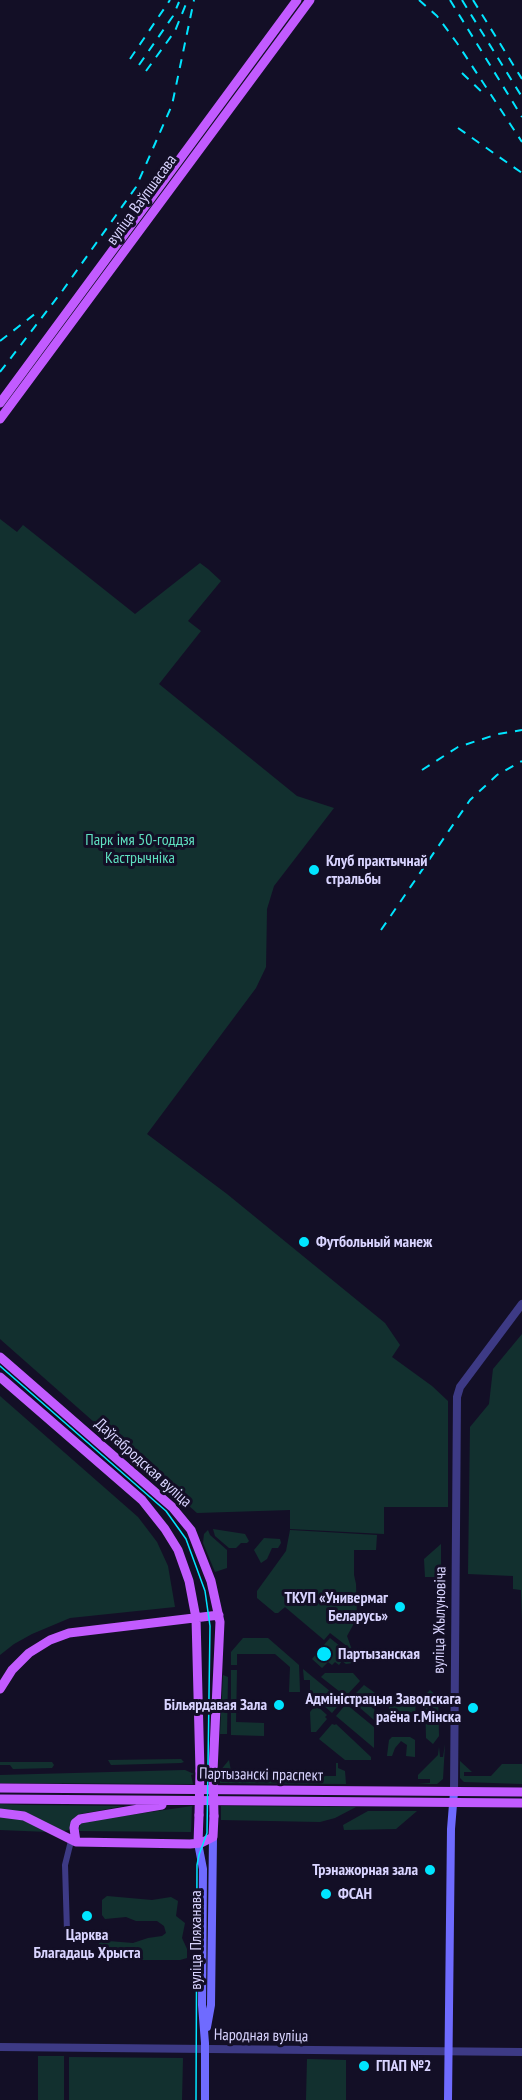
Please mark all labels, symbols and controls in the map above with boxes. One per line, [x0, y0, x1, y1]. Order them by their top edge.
street label: вуліца Ваўпшасава [103, 151, 181, 249]
park label: Парк імя 50-годдзя Кастрычніка [85, 830, 195, 868]
place label: Клуб практычнай стральбы [326, 851, 427, 889]
marker: Клуб практычнай стральбы [307, 863, 321, 877]
place label: Футбольный манеж [316, 1232, 432, 1252]
marker: Футбольный манеж [297, 1235, 311, 1249]
street label: Даўгабродская вуліца [91, 1415, 195, 1511]
street label: вуліца Жылуновіча [429, 1566, 451, 1674]
place label: ТКУП «Универмаг Беларусь» [284, 1588, 388, 1626]
marker: ТКУП «Универмаг Беларусь» [393, 1600, 407, 1614]
place label: Партызанская [338, 1644, 420, 1664]
marker: Партызанская [315, 1645, 333, 1663]
place label: Адміністрацыя Заводскага раёна г.Мінска [306, 1689, 461, 1727]
place label: Більярдавая Зала [164, 1695, 267, 1715]
marker: Більярдавая Зала [272, 1698, 286, 1712]
marker: Адміністрацыя Заводскага раёна г.Мінска [466, 1701, 480, 1715]
street label: Партызанскі праспект [199, 1764, 323, 1786]
place label: Трэнажорная зала [312, 1860, 418, 1880]
marker: Трэнажорная зала [423, 1863, 437, 1877]
place label: ФСАН [338, 1884, 372, 1904]
marker: ФСАН [319, 1887, 333, 1901]
street label: вуліца Пляханава [186, 1890, 206, 1990]
marker: Царква Благадаць Хрыста [80, 1909, 94, 1923]
place label: Царква Благадаць Хрыста [34, 1925, 140, 1963]
street label: Народная вуліца [214, 2026, 308, 2046]
place label: ГПАП №2 [376, 2056, 432, 2076]
marker: ГПАП №2 [357, 2059, 371, 2073]

